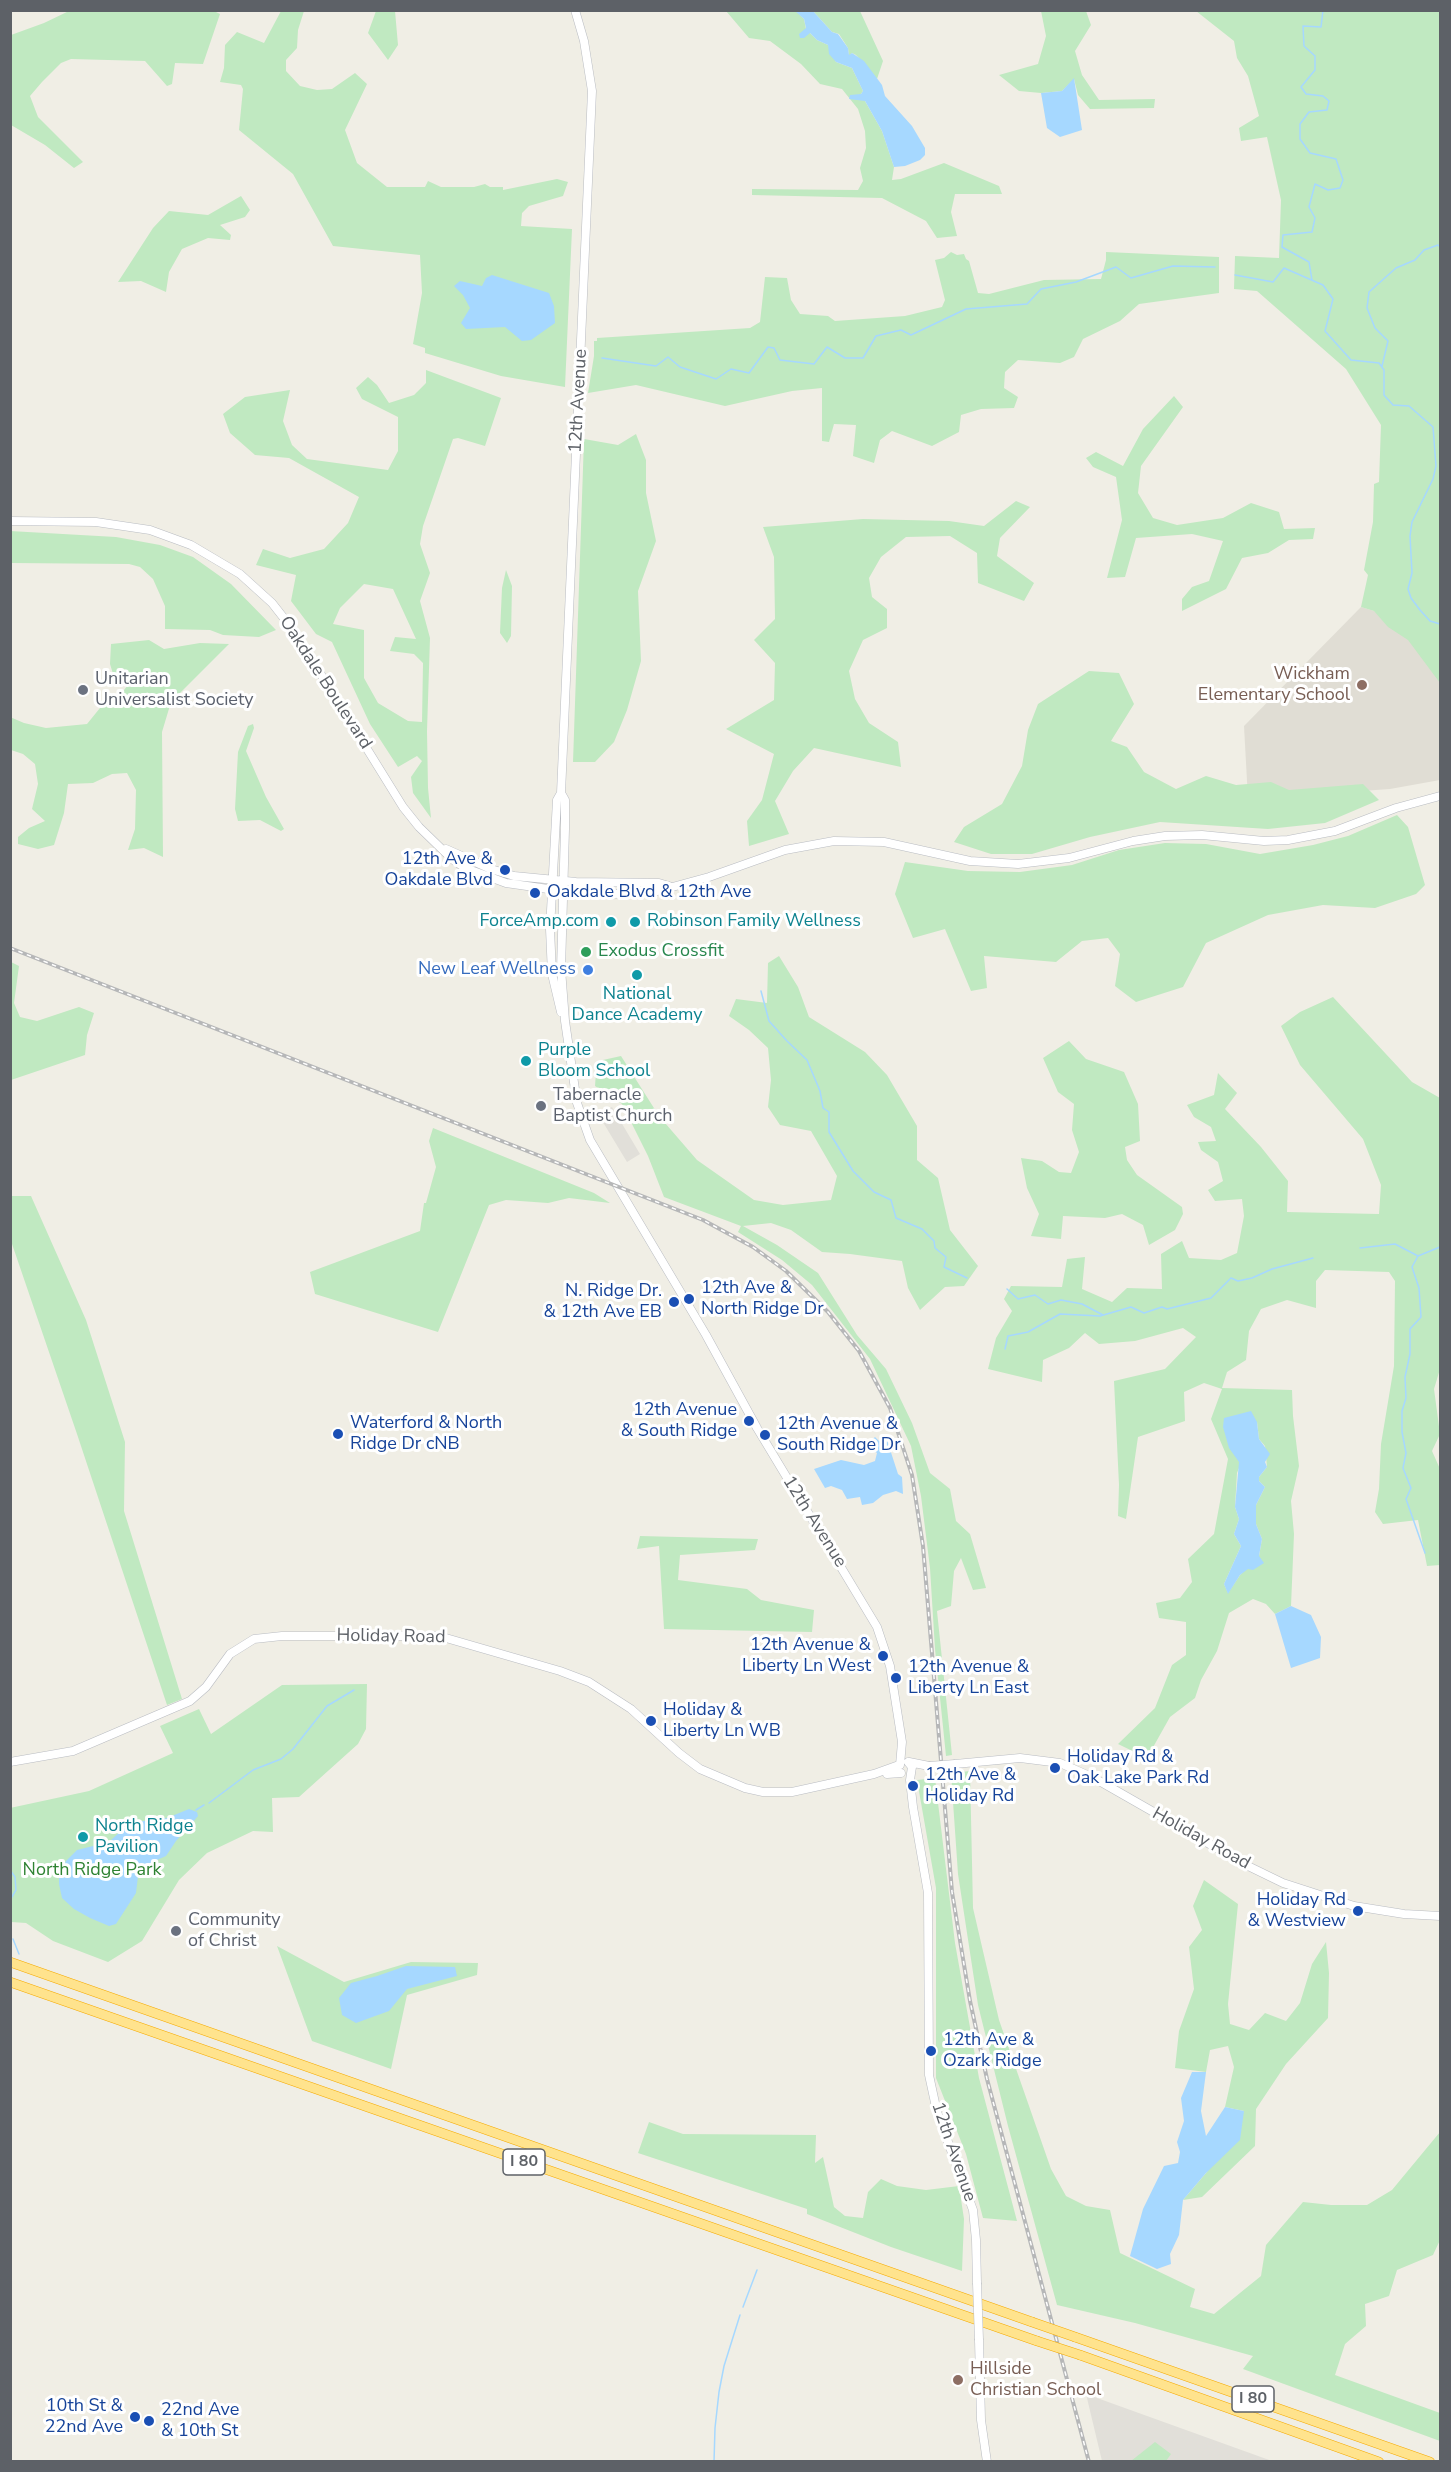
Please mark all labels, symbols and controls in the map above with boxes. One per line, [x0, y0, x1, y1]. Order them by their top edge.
street label: 12th Avenue [565, 349, 593, 453]
street label: Oakdale Boulevard [274, 613, 376, 753]
place label: Wickham Elementary School [1198, 664, 1350, 706]
place label: Unitarian Universalist Society [95, 669, 254, 712]
marker: Wickham Elementary School [1355, 678, 1369, 692]
marker: Unitarian Universalist Society [76, 683, 90, 697]
place label: 12th Ave & Oakdale Blvd [384, 849, 493, 892]
marker: 12th Ave & Oakdale Blvd [498, 863, 512, 877]
place label: Oakdale Blvd & 12th Ave [547, 882, 751, 904]
marker: Oakdale Blvd & 12th Ave [528, 886, 542, 900]
place label: ForceAmp.com [479, 911, 599, 933]
place label: Robinson Family Wellness [647, 911, 861, 933]
marker: ForceAmp.com [604, 915, 618, 929]
marker: Robinson Family Wellness [628, 915, 642, 929]
place label: Exodus Crossfit [598, 941, 724, 963]
marker: Exodus Crossfit [579, 945, 593, 959]
place label: New Leaf Wellness [418, 959, 576, 981]
marker: New Leaf Wellness [581, 963, 595, 977]
marker: National Dance Academy [630, 968, 644, 982]
place label: National Dance Academy [572, 984, 702, 1026]
place label: Purple Bloom School [538, 1040, 650, 1082]
marker: Purple Bloom School [519, 1054, 533, 1068]
place label: Tabernacle Baptist Church [553, 1085, 672, 1128]
marker: Tabernacle Baptist Church [534, 1099, 548, 1113]
place label: 12th Ave & North Ridge Dr [701, 1278, 824, 1320]
place label: N. Ridge Dr. & 12th Ave EB [544, 1281, 662, 1324]
marker: 12th Ave & North Ridge Dr [682, 1292, 696, 1306]
marker: N. Ridge Dr. & 12th Ave EB [667, 1295, 681, 1309]
place label: 12th Avenue & South Ridge [621, 1400, 737, 1442]
place label: Waterford & North Ridge Dr cNB [350, 1413, 502, 1456]
marker: 12th Avenue & South Ridge [742, 1414, 756, 1428]
place label: 12th Avenue & South Ridge Dr [777, 1414, 901, 1456]
marker: Waterford & North Ridge Dr cNB [331, 1427, 345, 1441]
marker: 12th Avenue & South Ridge Dr [758, 1428, 772, 1442]
street label: 12th Avenue [777, 1472, 851, 1572]
street label: Holiday Road [336, 1625, 446, 1649]
place label: 12th Avenue & Liberty Ln West [742, 1635, 871, 1678]
marker: 12th Avenue & Liberty Ln West [876, 1649, 890, 1663]
place label: 12th Avenue & Liberty Ln East [908, 1657, 1029, 1700]
marker: 12th Avenue & Liberty Ln East [889, 1671, 903, 1685]
place label: Holiday & Liberty Ln WB [663, 1700, 781, 1742]
marker: Holiday & Liberty Ln WB [644, 1714, 658, 1728]
place label: Holiday Rd & Oak Lake Park Rd [1067, 1747, 1209, 1790]
marker: Holiday Rd & Oak Lake Park Rd [1048, 1761, 1062, 1775]
place label: 12th Ave & Holiday Rd [925, 1765, 1016, 1808]
marker: 12th Ave & Holiday Rd [906, 1779, 920, 1793]
street label: Holiday Road [1148, 1803, 1254, 1875]
place label: North Ridge Pavilion [95, 1816, 193, 1858]
marker: North Ridge Pavilion [76, 1830, 90, 1844]
park label: North Ridge Park [23, 1860, 161, 1882]
place label: Holiday Rd & Westview [1248, 1890, 1346, 1932]
marker: Holiday Rd & Westview [1351, 1904, 1365, 1918]
place label: Community of Christ [188, 1910, 280, 1952]
marker: Community of Christ [169, 1924, 183, 1938]
place label: 12th Ave & Ozark Ridge [943, 2030, 1041, 2072]
marker: 12th Ave & Ozark Ridge [924, 2044, 938, 2058]
street label: 12th Avenue [926, 2099, 980, 2205]
road number: I 80 [503, 2149, 545, 2175]
place label: Hillside Christian School [970, 2359, 1101, 2402]
marker: Hillside Christian School [951, 2373, 965, 2387]
road number: I 80 [1232, 2386, 1274, 2412]
place label: 10th St & 22nd Ave [45, 2396, 123, 2438]
place label: 22nd Ave & 10th St [161, 2400, 239, 2442]
marker: 10th St & 22nd Ave [128, 2410, 142, 2424]
marker: 22nd Ave & 10th St [142, 2414, 156, 2428]

